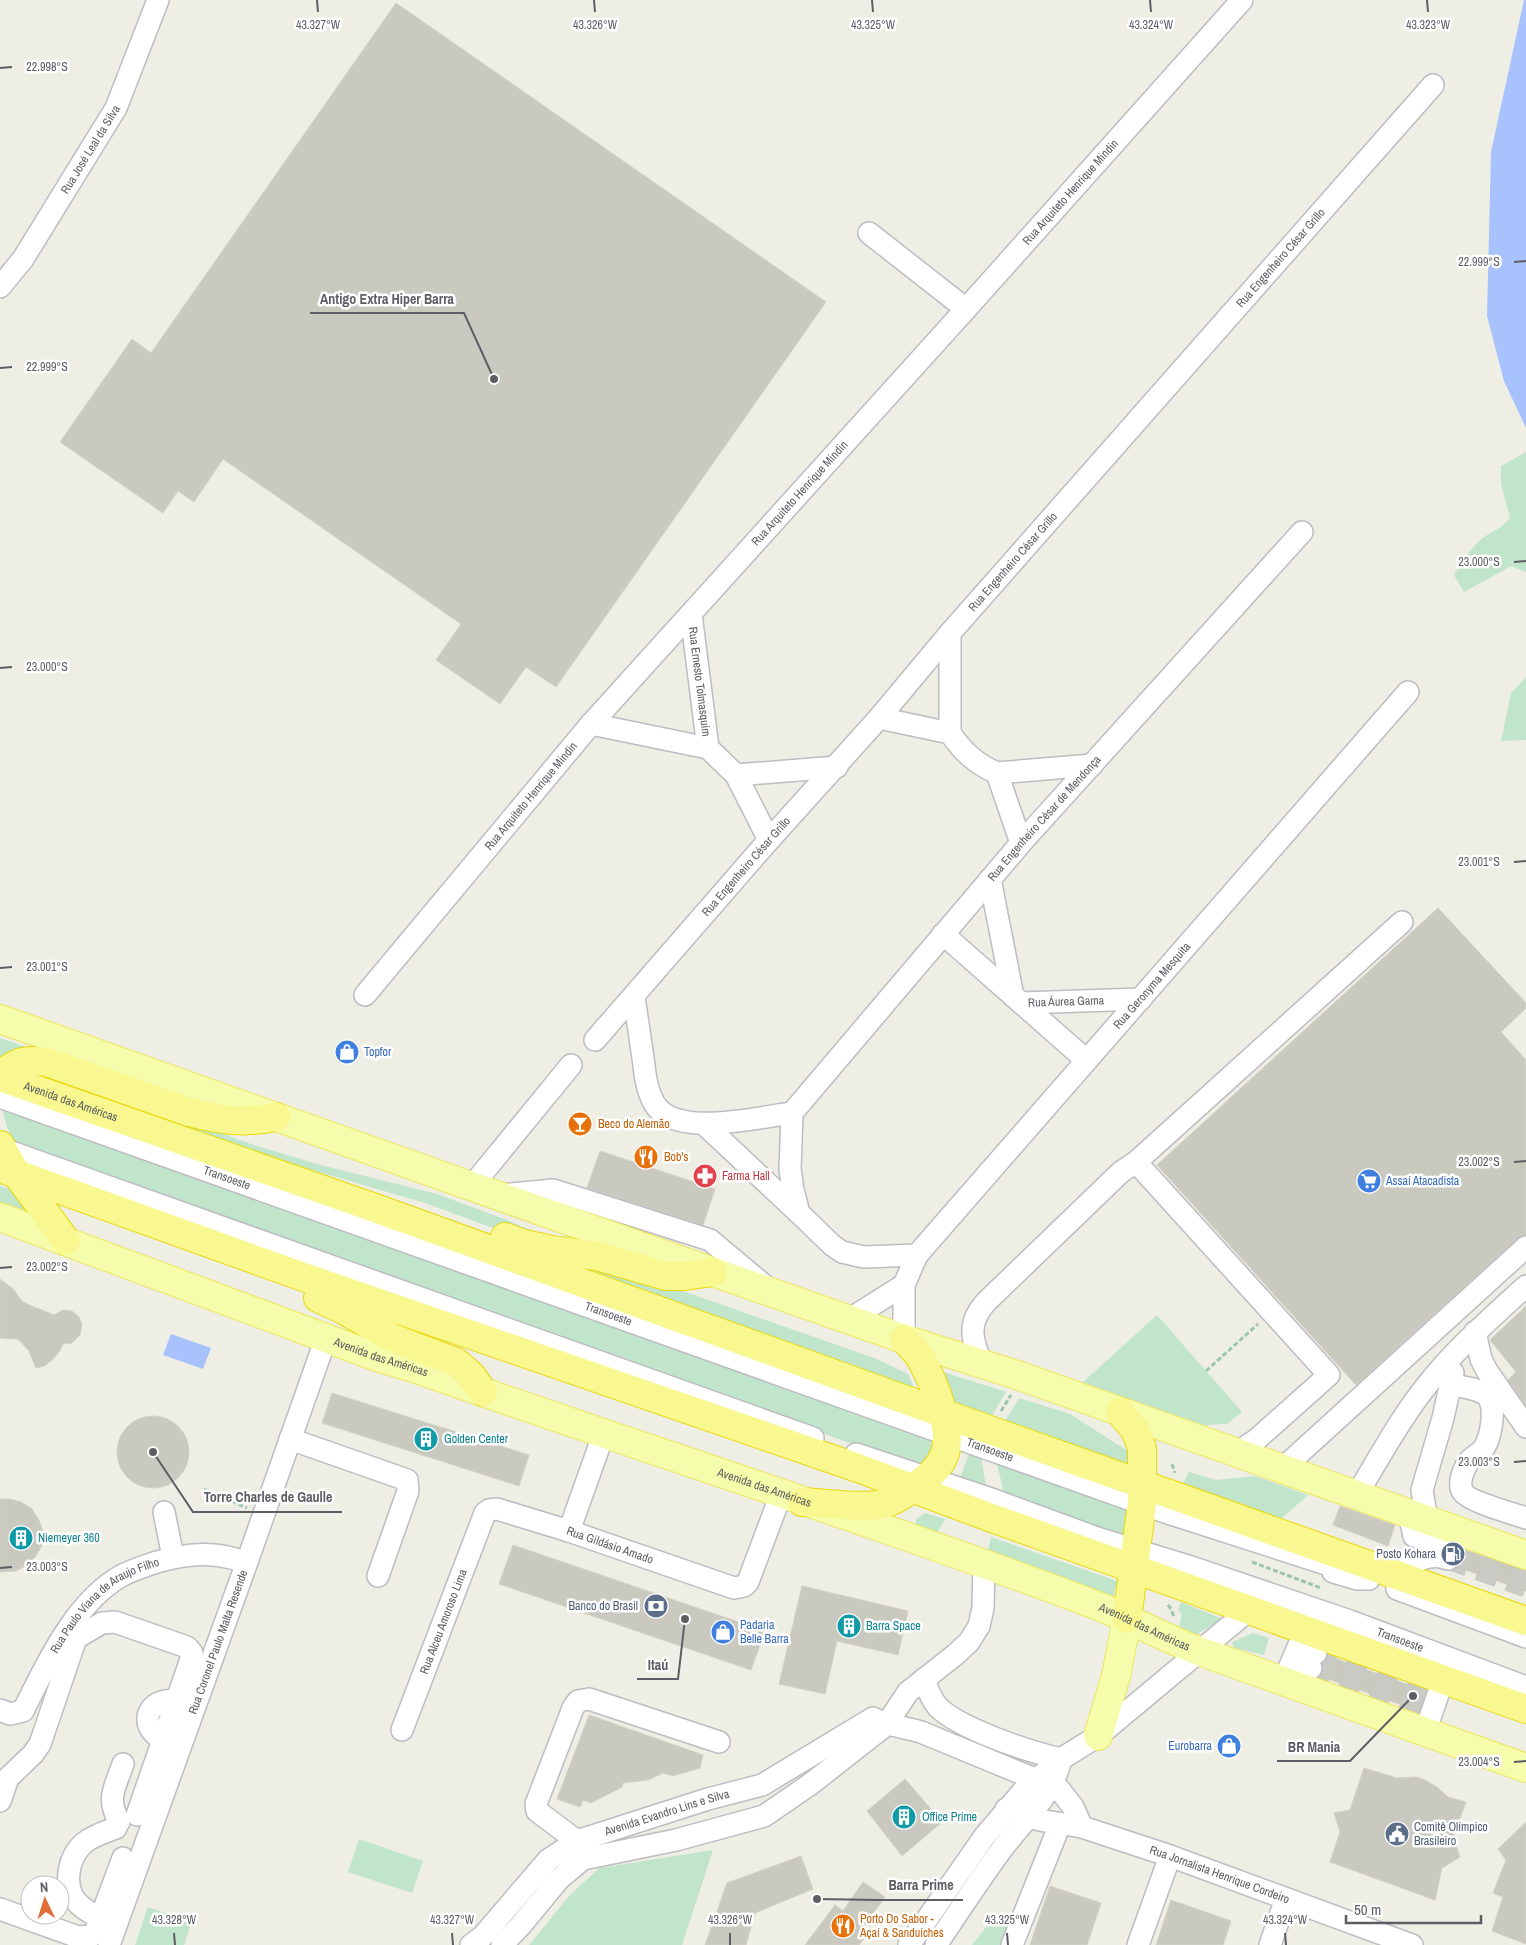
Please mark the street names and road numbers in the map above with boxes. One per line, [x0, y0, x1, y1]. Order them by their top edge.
street label: Rua José Leal da Silva [57, 102, 124, 197]
street label: Rua Arquiteto Henrique Mindin [1019, 136, 1122, 248]
street label: Rua Engenheiro César Grillo [1232, 205, 1329, 311]
street label: Rua Arquiteto Henrique Mindin [748, 437, 851, 549]
street label: Rua Engenheiro César Grillo [965, 509, 1061, 615]
street label: Rua Ernesto Tolmasquim [685, 626, 714, 737]
street label: Rua Arquiteto Henrique Mindin [481, 739, 581, 854]
street label: Rua Engenheiro César de Mendonça [984, 751, 1105, 885]
street label: Rua Engenheiro César Grillo [698, 813, 794, 920]
street label: Rua Geronyma Mesquita [1110, 939, 1194, 1032]
street label: Rua Áurea Gama [1028, 992, 1105, 1011]
street label: Avenida das Américas [21, 1078, 120, 1126]
street label: Transoeste [201, 1162, 253, 1194]
street label: Transoeste [583, 1298, 634, 1330]
street label: Avenida das Américas [331, 1333, 430, 1380]
street label: Transoeste [964, 1434, 1016, 1465]
street label: Avenida das Américas [714, 1464, 814, 1511]
street label: Rua Gildásio Amado [564, 1523, 656, 1568]
street label: Rua Paulo Viana de Araujo Filho [47, 1554, 161, 1656]
street label: Rua Alceu Amoroso Lima [416, 1566, 471, 1676]
street label: Rua Coronel Paulo Malta Resende [185, 1568, 252, 1716]
street label: Avenida das Américas [1096, 1599, 1192, 1655]
street label: Transoeste [1374, 1624, 1426, 1656]
street label: Avenida Evandro Lins e Silva [602, 1786, 731, 1840]
street label: Rua Jornalista Henrique Cordeiro [1148, 1842, 1292, 1907]

